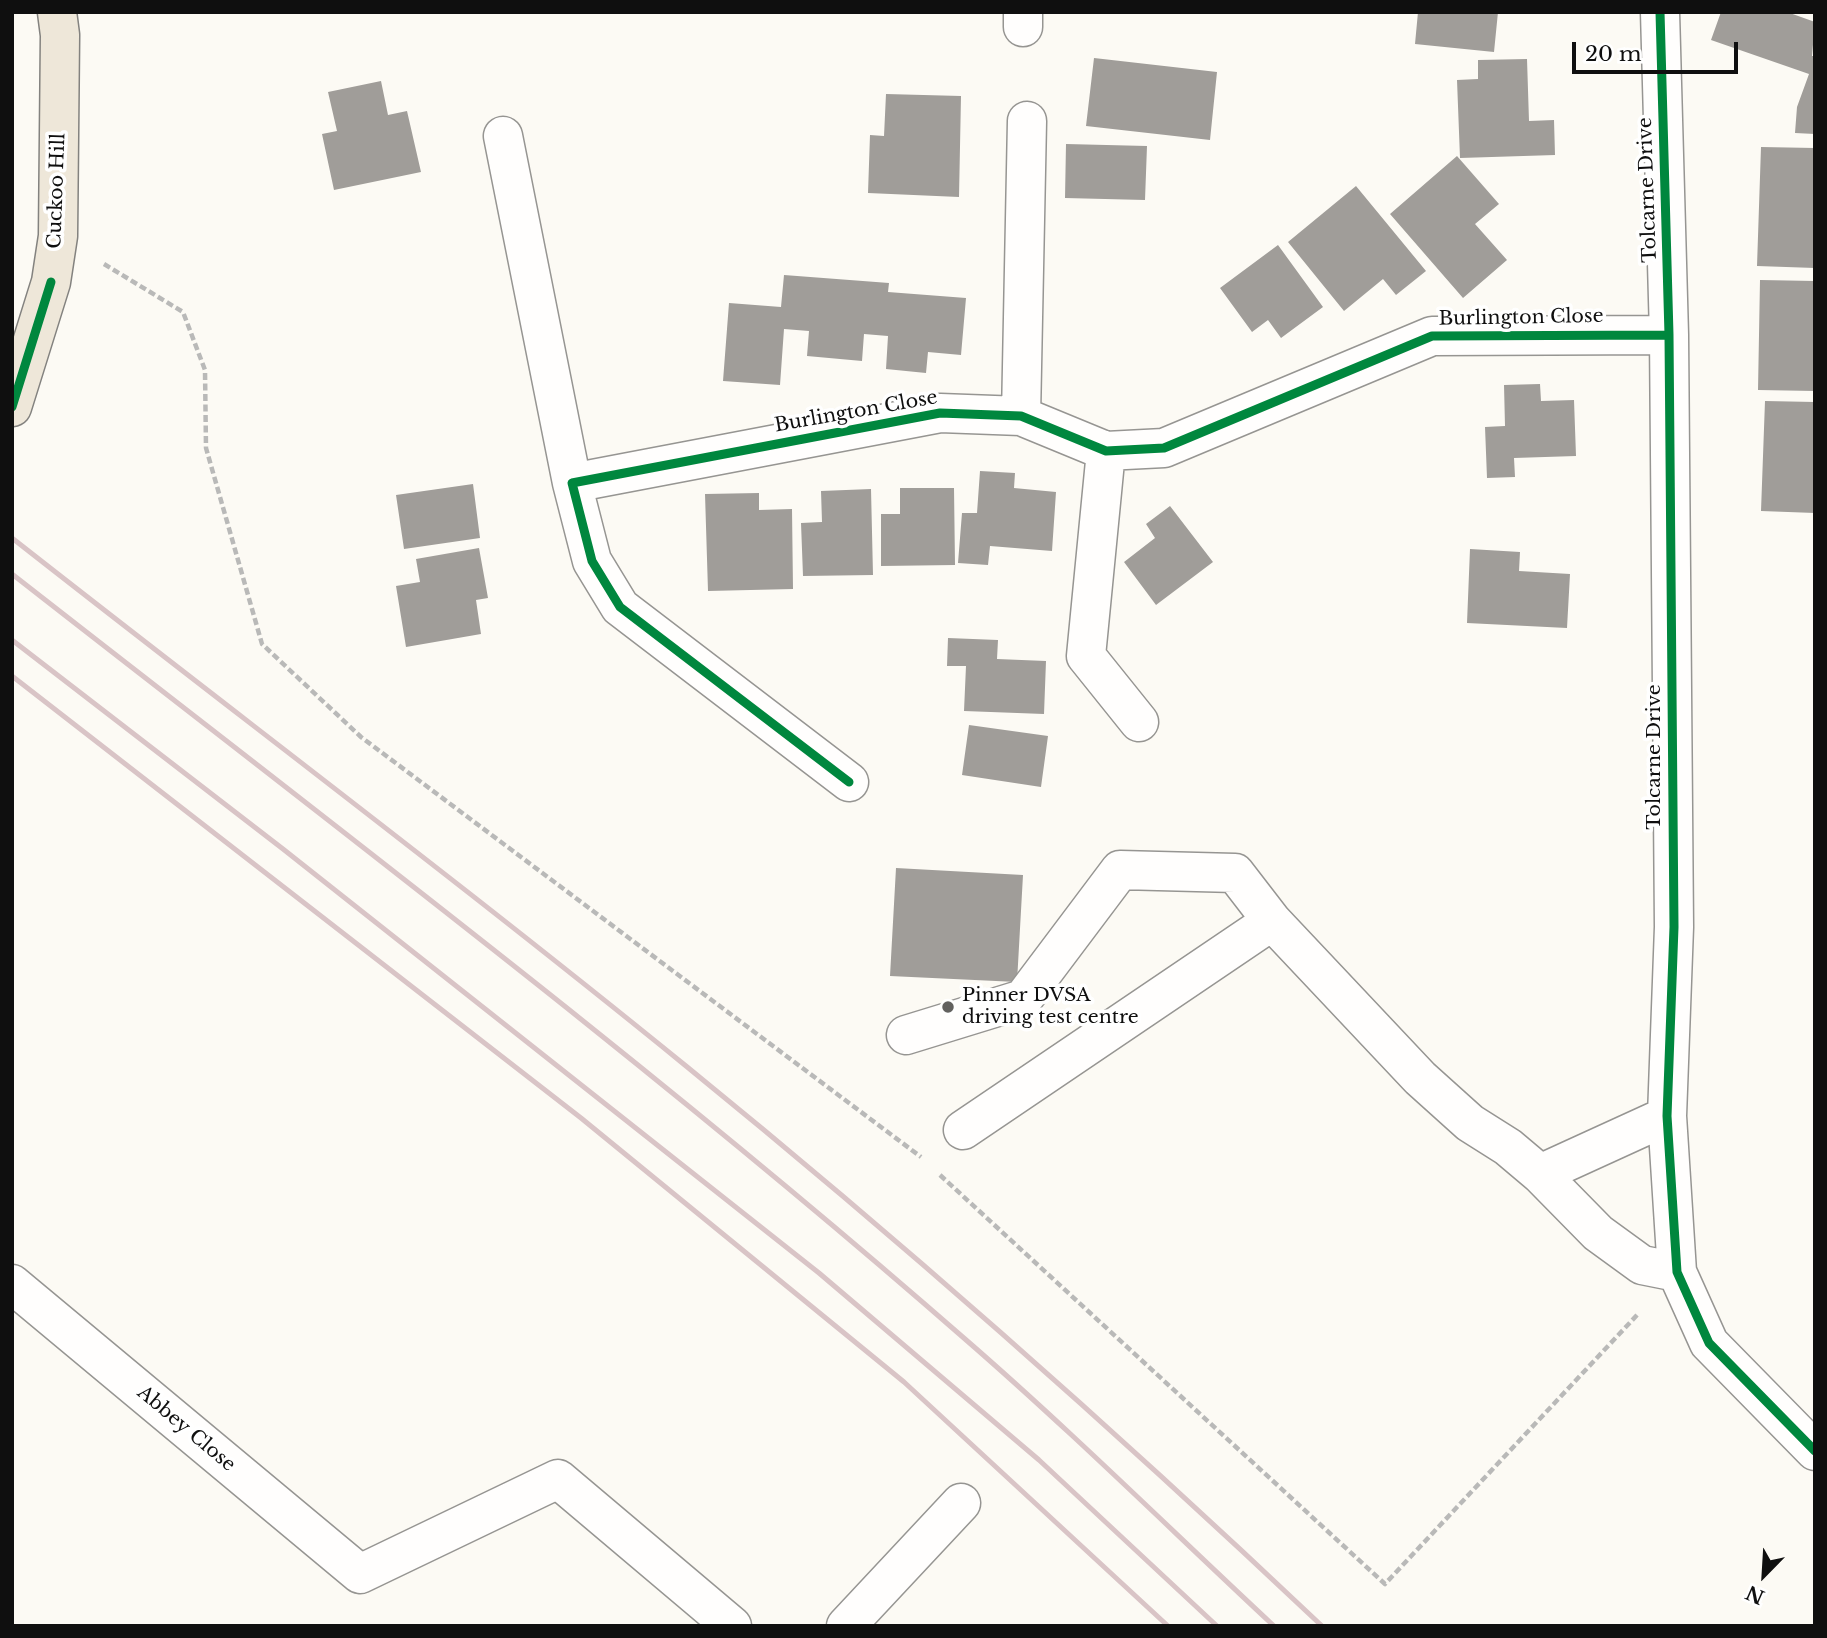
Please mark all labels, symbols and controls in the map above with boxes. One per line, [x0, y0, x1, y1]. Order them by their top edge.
scale bar [1575, 28, 1741, 72]
text: 20 m [1585, 41, 1642, 67]
street label: Tolcarne Drive [1634, 117, 1662, 263]
street label: Cuckoo Hill [44, 133, 70, 249]
street label: Burlington Close [1438, 305, 1604, 331]
street label: Burlington Close [773, 386, 939, 438]
street label: Tolcarne Drive [1644, 684, 1666, 830]
place label: Pinner DVSA driving test centre [962, 985, 1139, 1029]
marker: Pinner DVSA driving test centre [940, 999, 956, 1015]
street label: Abbey Close [132, 1381, 240, 1477]
north arrow [1729, 1540, 1799, 1610]
text: N [1742, 1581, 1768, 1609]

